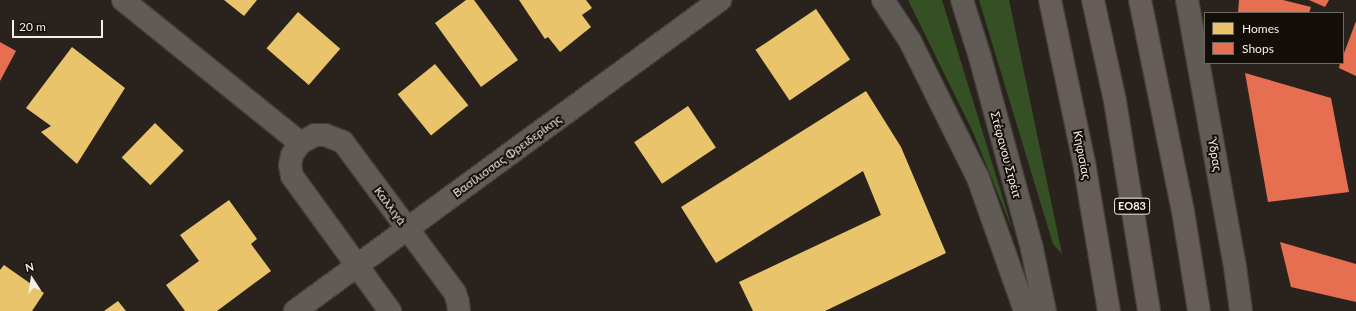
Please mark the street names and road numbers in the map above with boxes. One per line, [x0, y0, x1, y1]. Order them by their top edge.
street label: Στέφανου Στρέιτ [987, 110, 1025, 200]
street label: Βασίλισσας Φρειδερίκης [450, 112, 564, 200]
street label: Κηφισίας [1070, 129, 1094, 181]
street label: Ύδρας [1205, 138, 1225, 172]
street label: Καλλιγά [371, 184, 409, 228]
road number: ΕΟ83 [1114, 197, 1150, 215]

